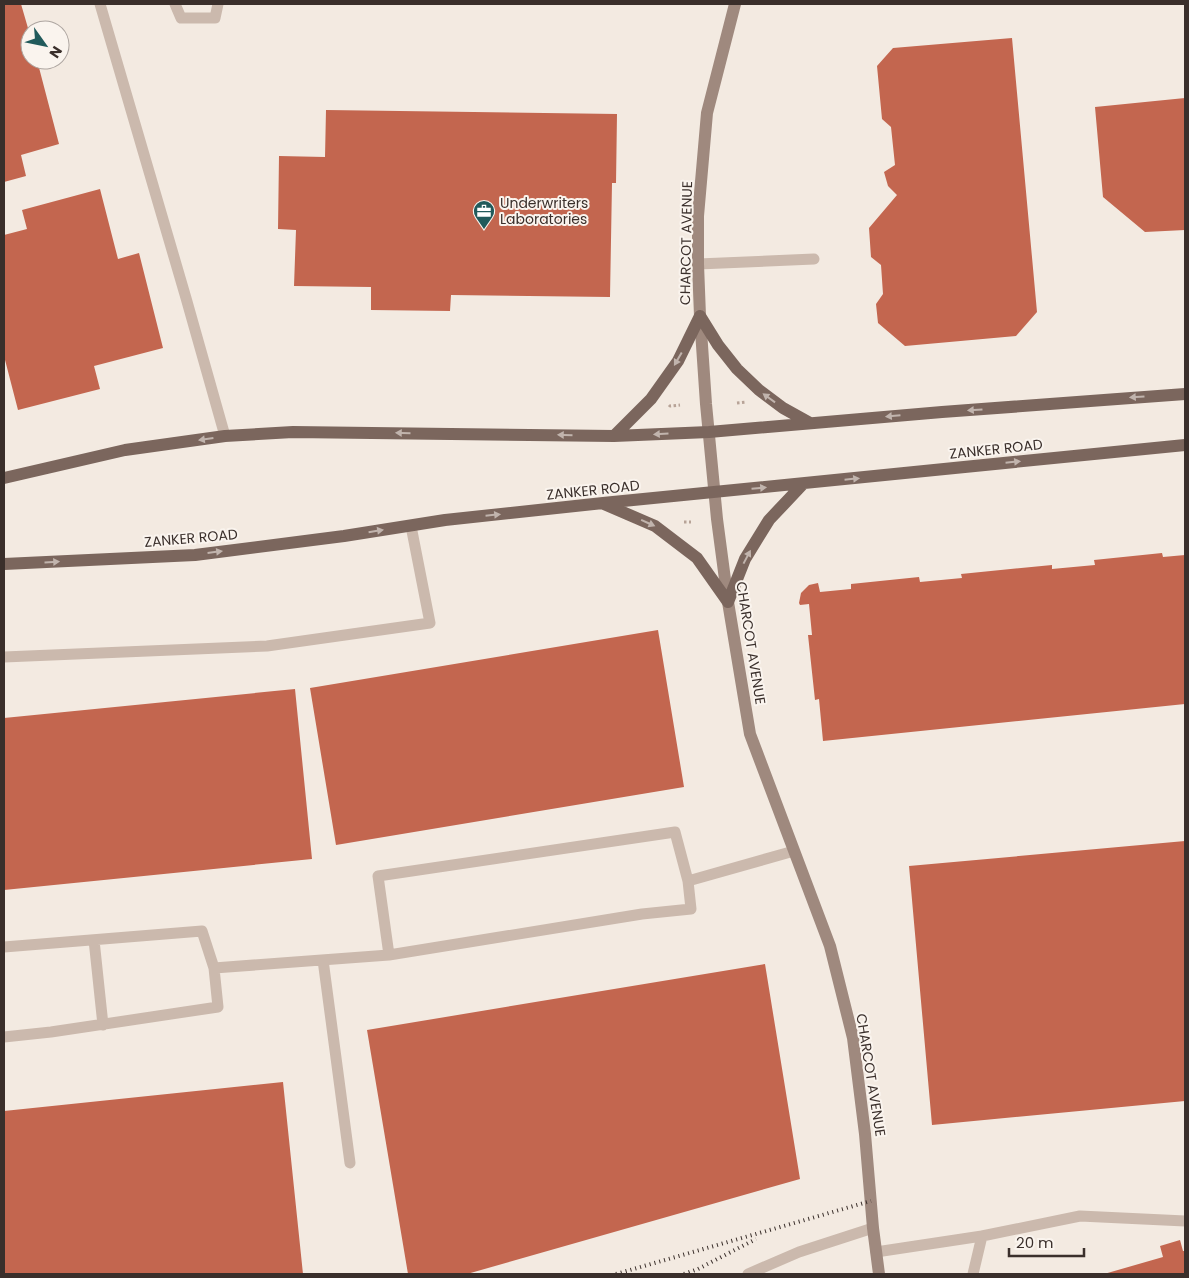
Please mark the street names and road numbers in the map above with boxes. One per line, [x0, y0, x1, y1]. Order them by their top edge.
street label: CHARCOT AVENUE [675, 181, 697, 305]
street label: ZANKER ROAD [948, 434, 1044, 464]
street label: ZANKER ROAD [545, 475, 641, 505]
street label: ZANKER ROAD [144, 524, 239, 552]
street label: CHARCOT AVENUE [731, 580, 771, 706]
street label: CHARCOT AVENUE [851, 1012, 891, 1138]

